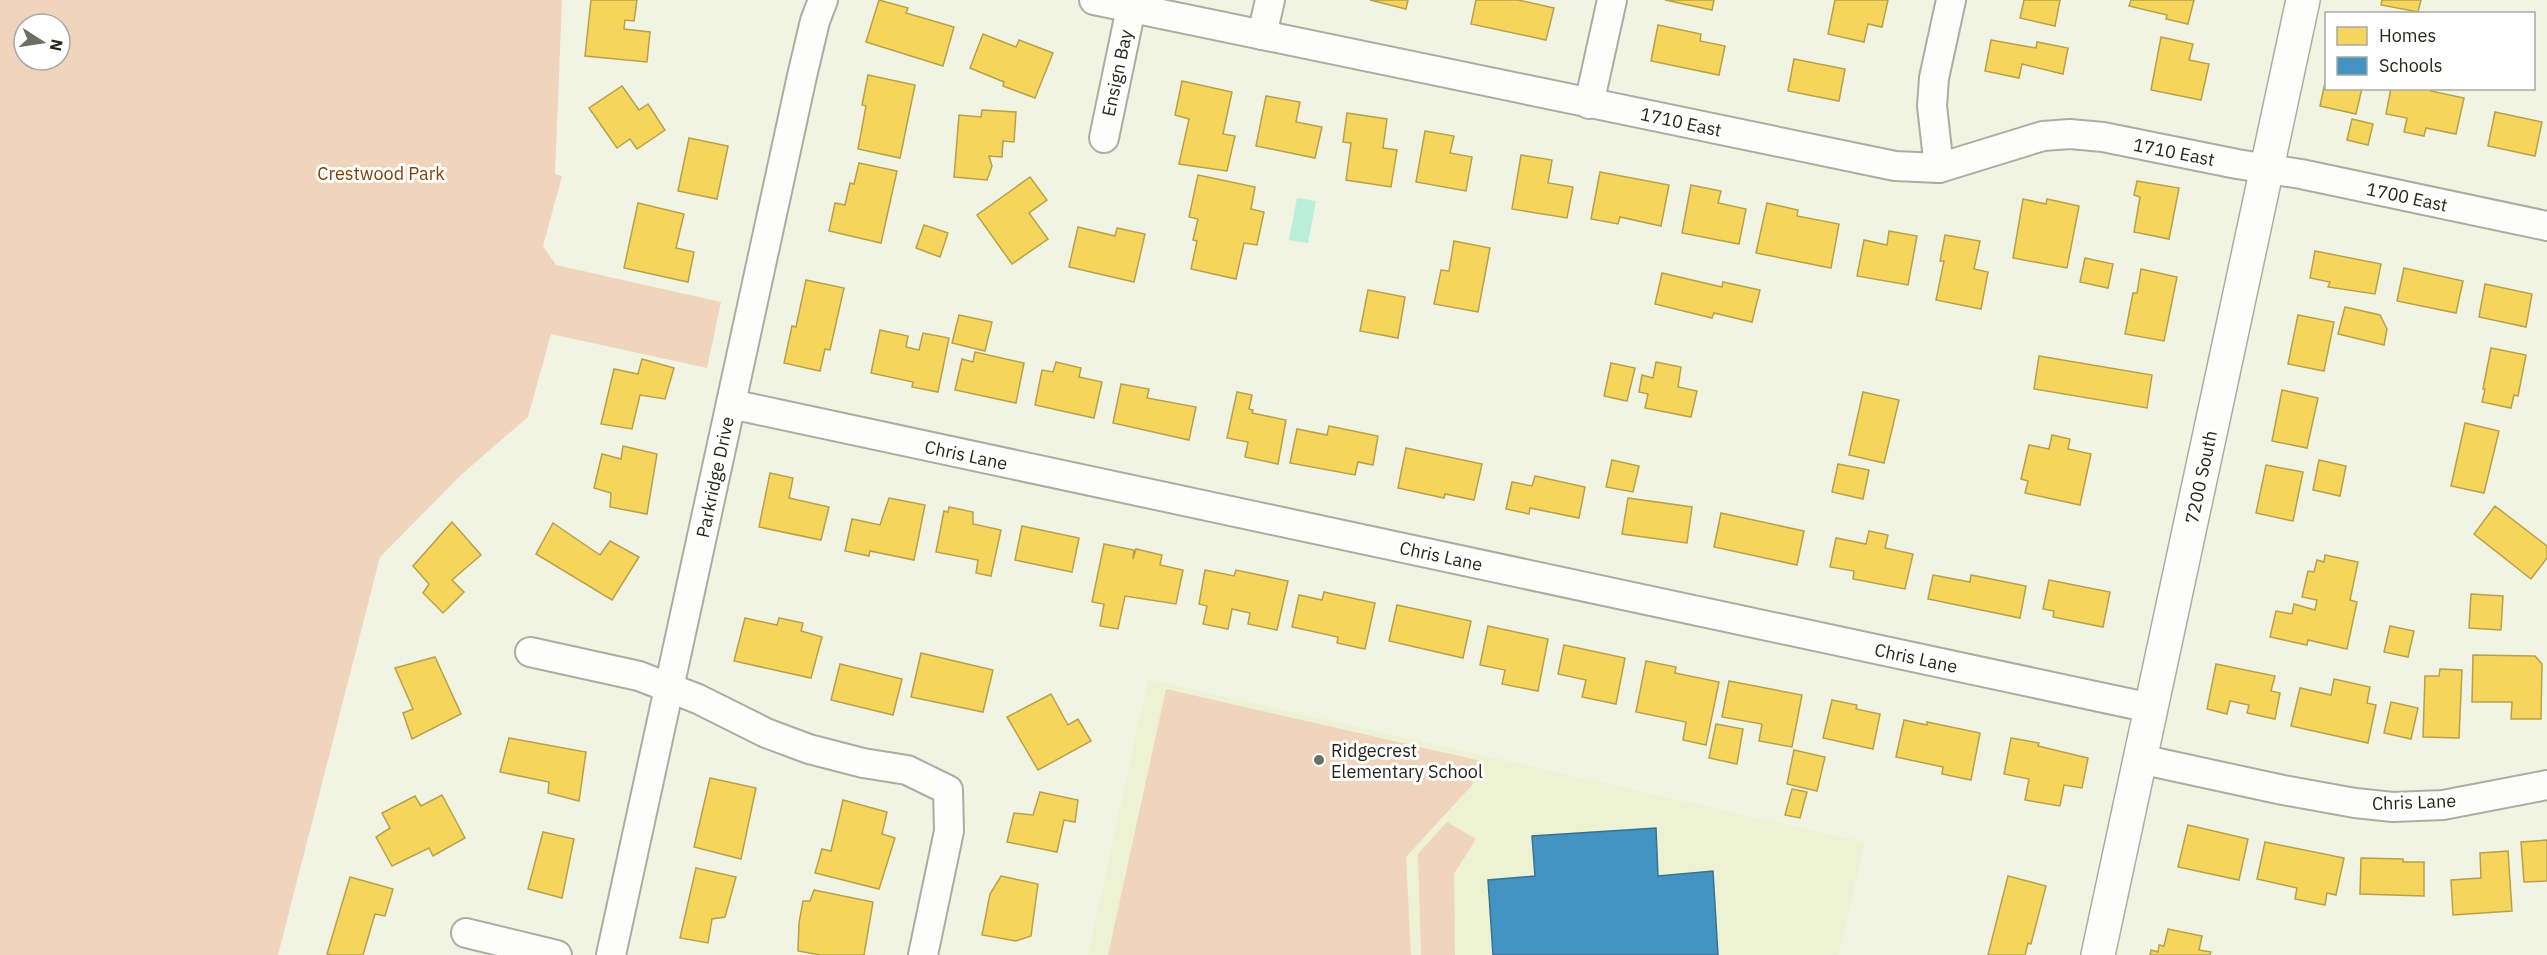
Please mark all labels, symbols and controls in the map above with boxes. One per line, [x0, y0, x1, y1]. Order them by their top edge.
north arrow [12, 12, 72, 72]
legend [2325, 12, 2535, 90]
text: Homes [2379, 24, 2436, 47]
street label: Ensign Bay [1097, 27, 1137, 119]
text: N [46, 37, 68, 53]
text: Schools [2379, 54, 2443, 77]
street label: 1710 East [1638, 102, 1724, 142]
street label: 1710 East [2131, 133, 2217, 171]
park label: Crestwood Park [317, 162, 445, 185]
street label: 1700 East [2364, 177, 2450, 217]
street label: Parkridge Drive [691, 414, 739, 540]
street label: 7200 South [2180, 428, 2222, 526]
street label: Chris Lane [922, 435, 1010, 475]
street label: Chris Lane [1397, 536, 1485, 576]
street label: Chris Lane [1872, 638, 1960, 678]
place label: Ridgecrest Elementary School [1331, 739, 1483, 783]
marker: Ridgecrest Elementary School [1312, 753, 1326, 767]
street label: Chris Lane [2371, 789, 2457, 815]

